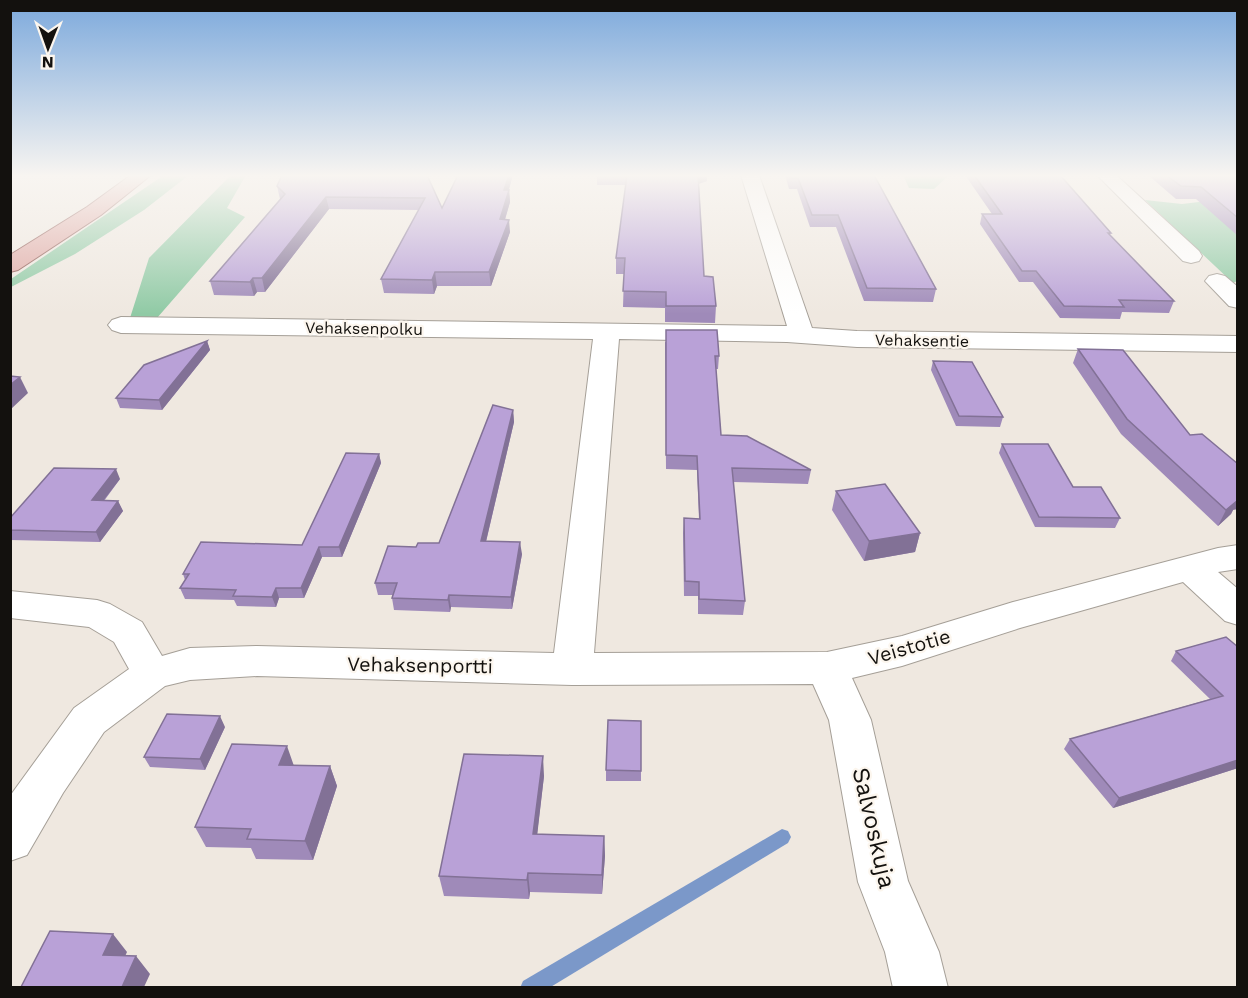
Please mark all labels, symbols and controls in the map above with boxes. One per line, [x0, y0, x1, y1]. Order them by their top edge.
north arrow [18, 18, 78, 78]
text: N [42, 53, 54, 72]
street label: Vehaksenpolku [305, 318, 423, 339]
street label: Vehaksentie [875, 330, 969, 351]
street label: Veistotie [865, 624, 953, 670]
street label: Vehaksenportti [347, 652, 493, 678]
street label: Salvoskuja [846, 765, 902, 891]

